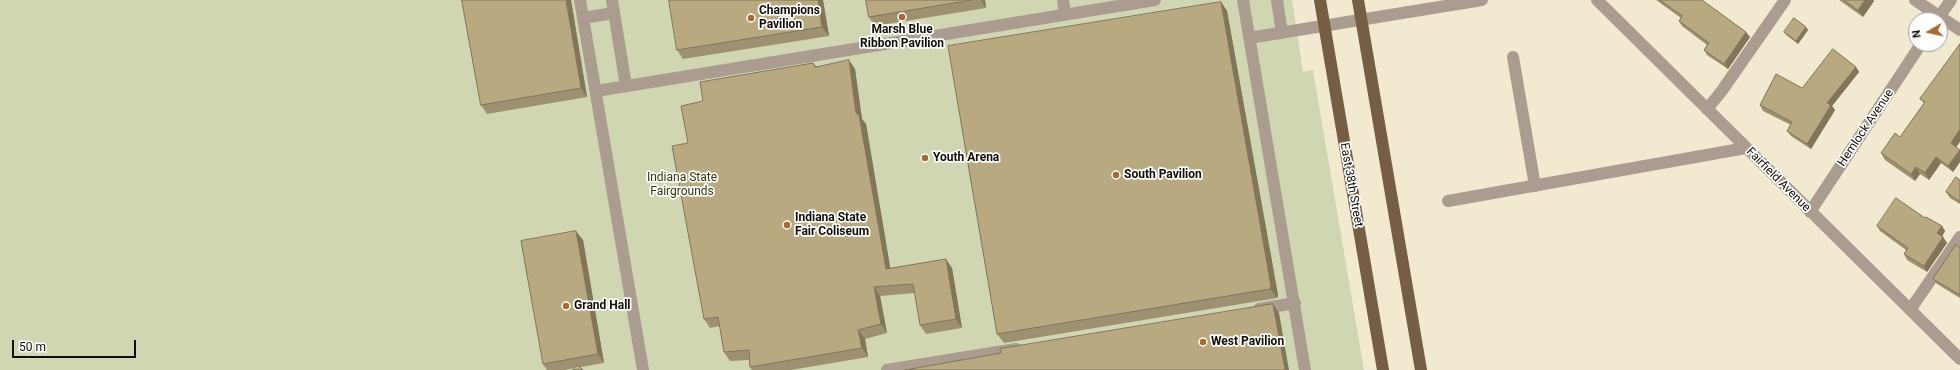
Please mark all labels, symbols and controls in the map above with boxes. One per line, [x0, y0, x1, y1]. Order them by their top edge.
place label: Champions Pavilion [759, 4, 820, 32]
marker: Marsh Blue Ribbon Pavilion [897, 12, 907, 22]
north arrow [1908, 12, 1948, 52]
marker: Champions Pavilion [746, 13, 756, 23]
place label: Marsh Blue Ribbon Pavilion [860, 23, 944, 51]
text: N [1910, 29, 1924, 39]
street label: Hemlock Avenue [1835, 87, 1897, 169]
street label: East 38th Street [1337, 142, 1365, 228]
street label: Fairfield Avenue [1743, 145, 1813, 215]
place label: Youth Arena [933, 151, 999, 165]
marker: Youth Arena [920, 153, 930, 163]
place label: South Pavilion [1124, 168, 1202, 182]
marker: South Pavilion [1111, 170, 1121, 180]
park label: Indiana State Fairgrounds [647, 171, 717, 199]
place label: Indiana State Fair Coliseum [795, 211, 869, 239]
marker: Indiana State Fair Coliseum [782, 220, 792, 230]
place label: Grand Hall [574, 299, 631, 313]
marker: Grand Hall [561, 301, 571, 311]
scale bar [14, 332, 138, 358]
place label: West Pavilion [1211, 335, 1284, 349]
marker: West Pavilion [1198, 337, 1208, 347]
text: 50 m [19, 340, 46, 354]

